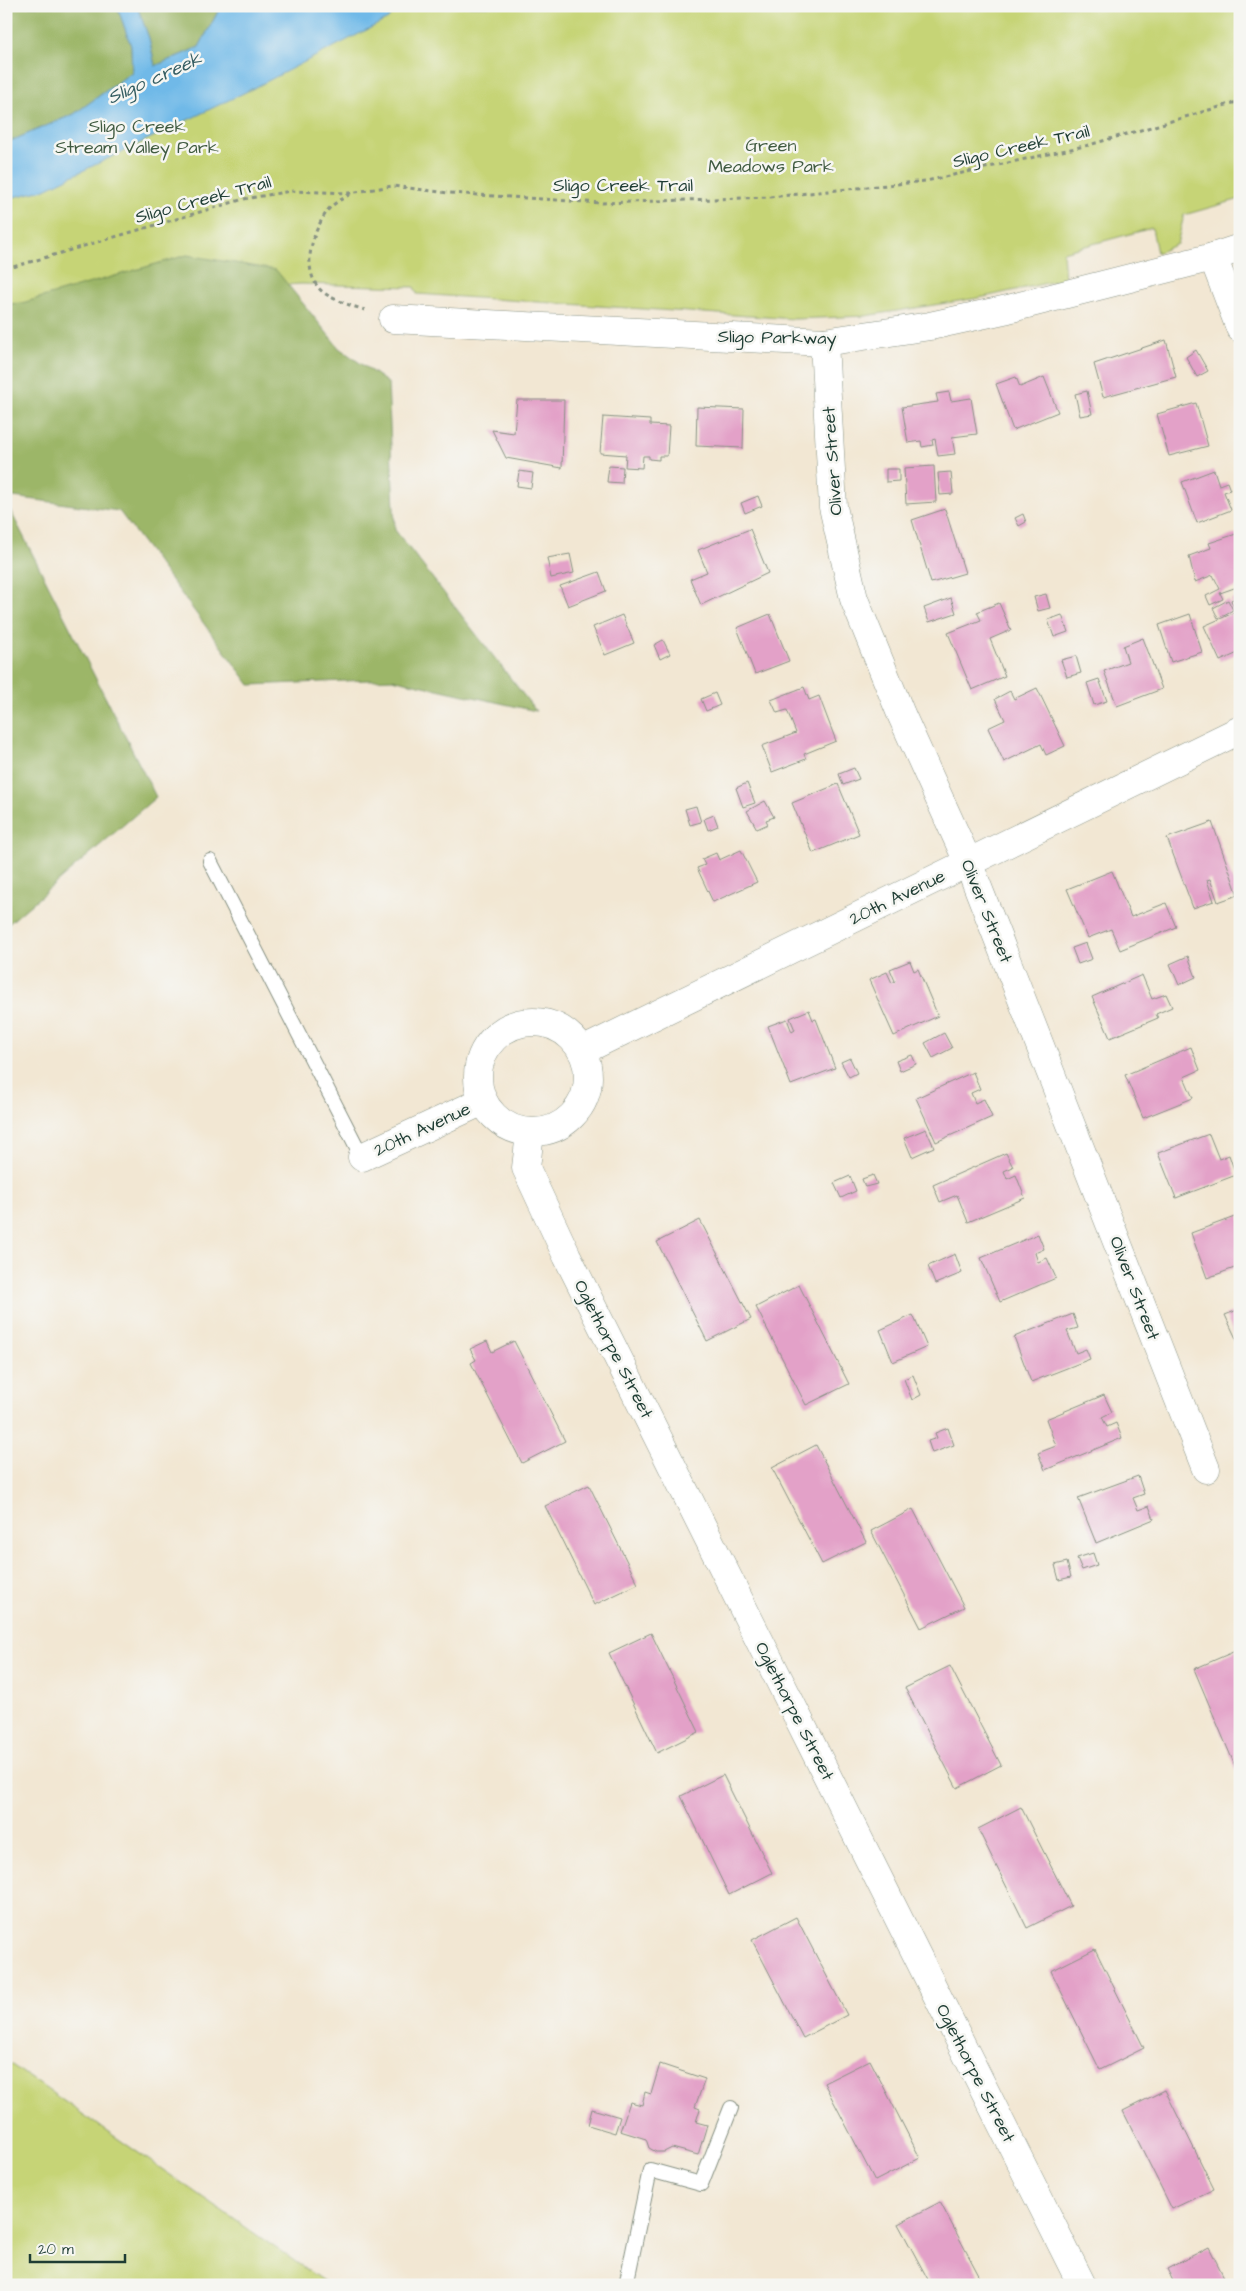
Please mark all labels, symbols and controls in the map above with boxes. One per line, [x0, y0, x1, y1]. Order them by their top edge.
water label: Sligo creek [103, 45, 206, 111]
park label: Sligo Creek Stream Valley Park [55, 114, 219, 161]
street label: Sligo Creek Trail [950, 119, 1093, 175]
park label: Green Meadows Park [708, 133, 834, 179]
street label: Sligo Creek Trail [132, 169, 274, 231]
street label: Sligo Creek Trail [553, 173, 693, 199]
street label: Sligo Parkway [717, 324, 837, 352]
street label: Oliver Street [816, 405, 849, 516]
street label: Oliver Street [954, 856, 1019, 967]
street label: 20th Avenue [845, 863, 949, 931]
street label: 20th Avenue [370, 1096, 475, 1163]
street label: Oliver Street [1103, 1233, 1166, 1344]
street label: Oglethorpe Street [567, 1276, 660, 1424]
street label: Oglethorpe Street [748, 1638, 841, 1786]
street label: Oglethorpe Street [929, 2000, 1022, 2148]
scale bar [30, 2231, 125, 2263]
text: 20 m [38, 2239, 74, 2260]

